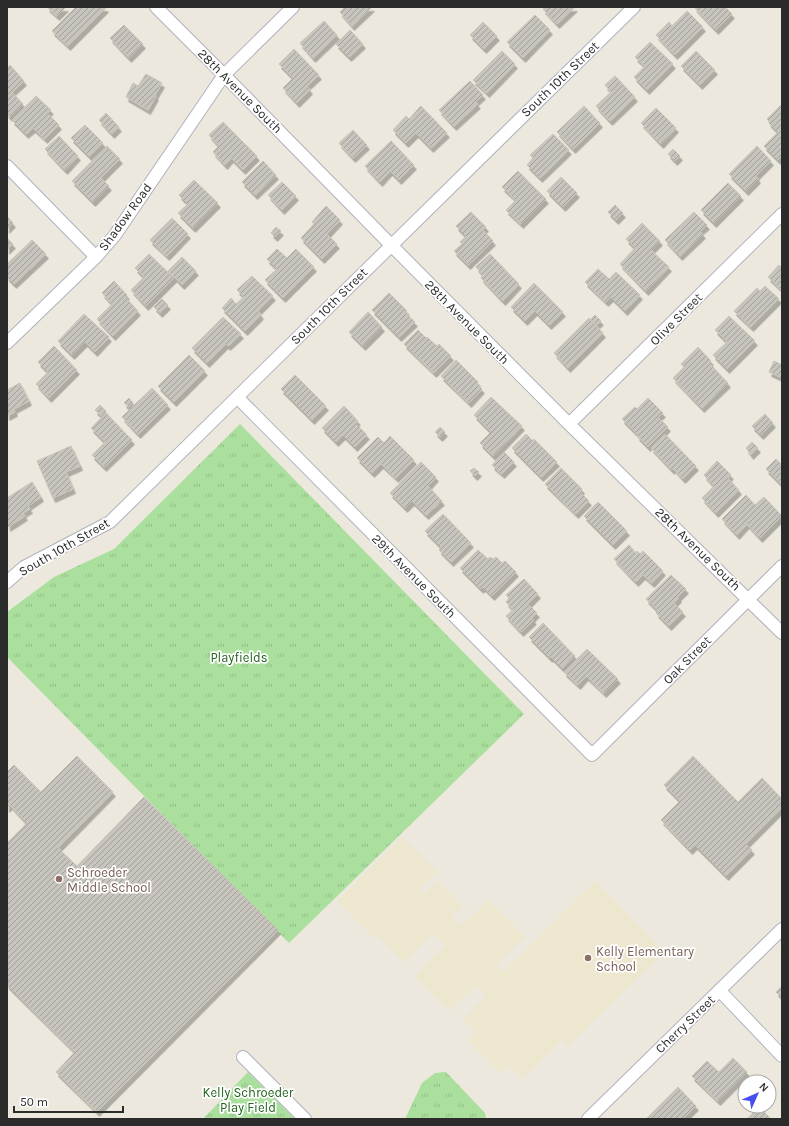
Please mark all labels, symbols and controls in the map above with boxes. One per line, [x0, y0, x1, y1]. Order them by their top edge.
street label: South 10th Street [518, 38, 602, 120]
street label: 28th Avenue South [195, 46, 285, 136]
street label: Shadow Road [95, 180, 155, 254]
street label: South 10th Street [288, 264, 371, 347]
street label: 28th Avenue South [422, 277, 512, 367]
street label: Olive Street [647, 290, 705, 348]
street label: 28th Avenue South [652, 504, 744, 594]
street label: South 10th Street [16, 515, 112, 579]
street label: 29th Avenue South [369, 531, 459, 621]
street label: Oak Street [660, 633, 714, 687]
park label: Playfields [210, 650, 268, 665]
place label: Schroeder Middle School [67, 865, 151, 895]
marker: Schroeder Middle School [54, 874, 64, 884]
place label: Kelly Elementary School [596, 944, 694, 974]
marker: Kelly Elementary School [583, 953, 593, 963]
street label: Cherry Street [652, 992, 718, 1056]
north arrow [737, 1074, 777, 1114]
text: N [756, 1080, 771, 1095]
park label: Kelly Schroeder Play Field [203, 1085, 294, 1115]
scale bar [14, 1088, 123, 1114]
text: 50 m [20, 1095, 48, 1109]

